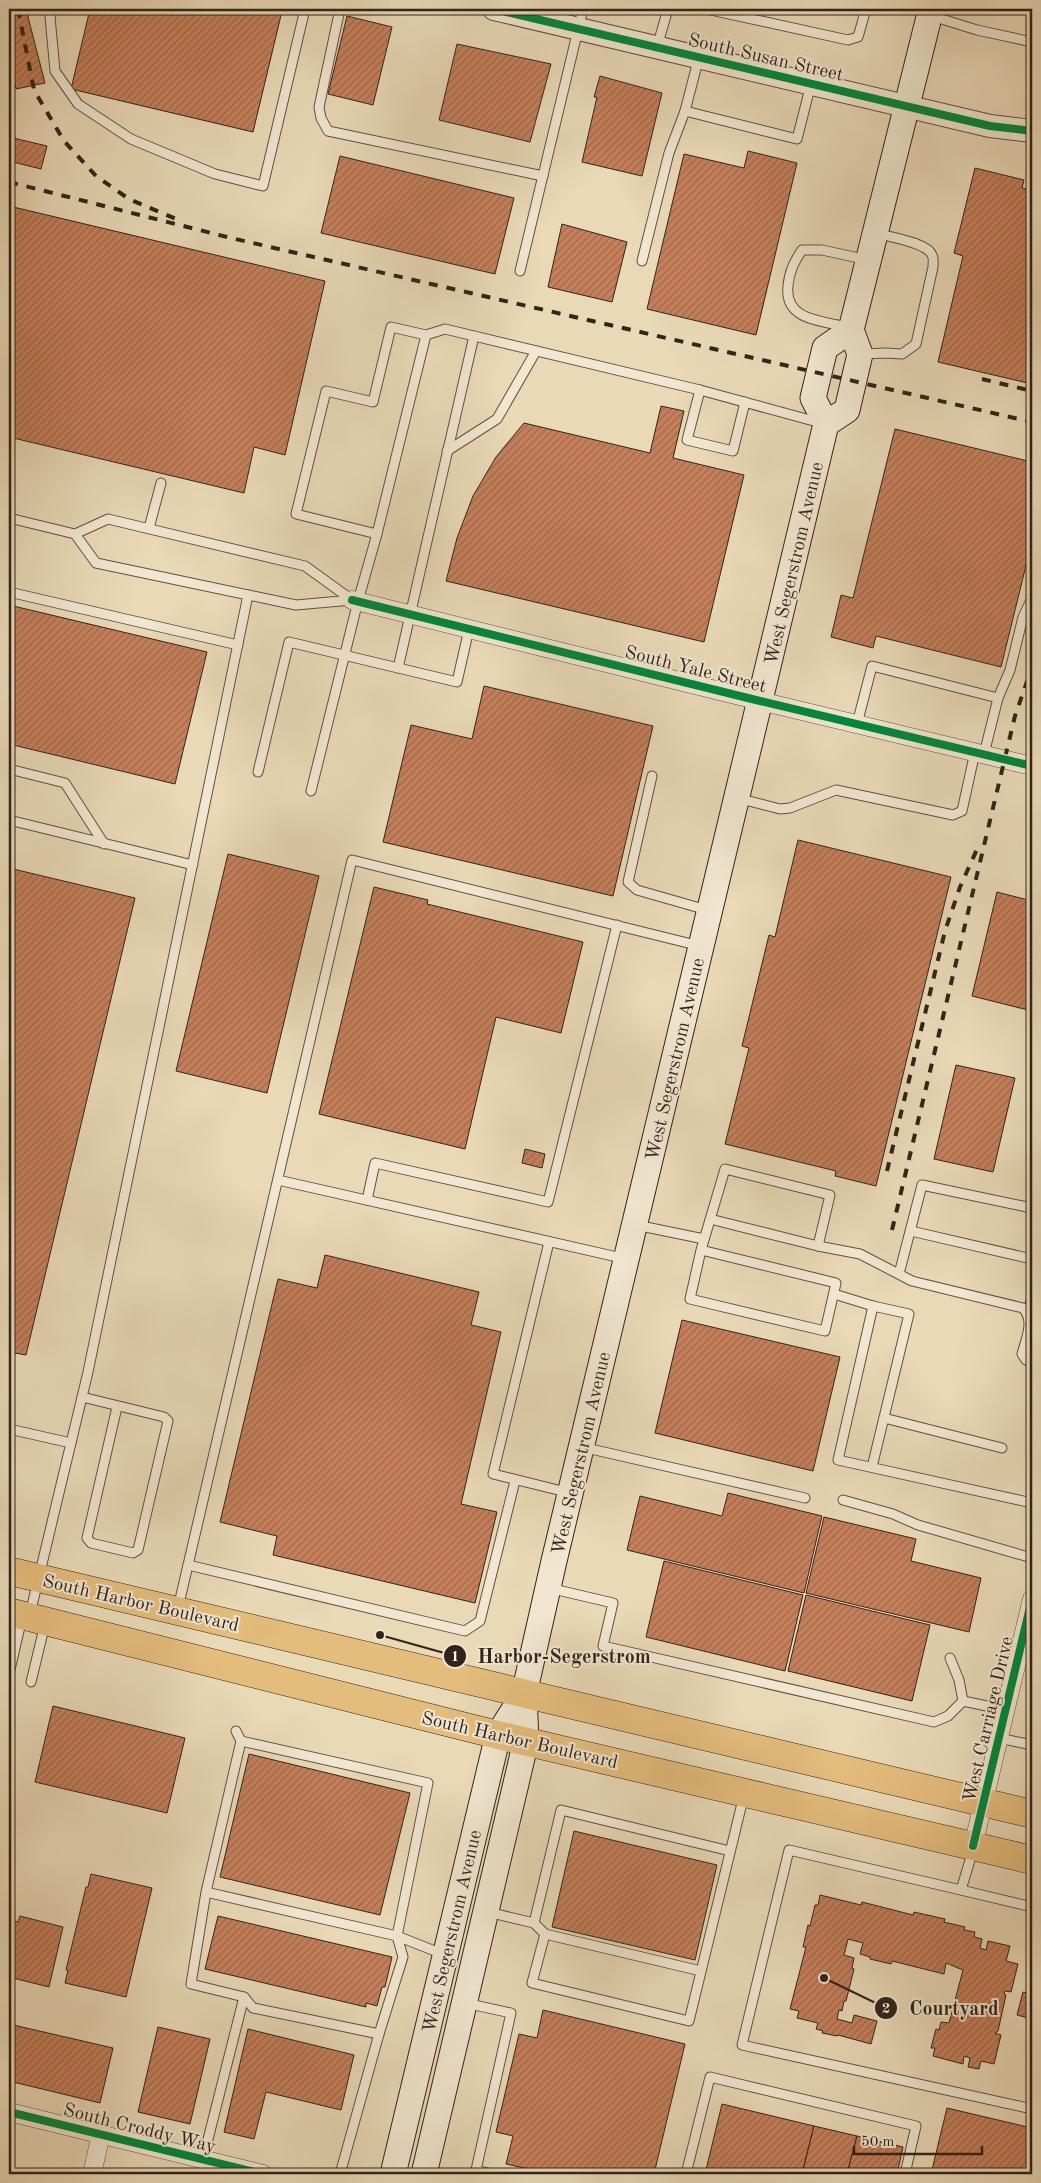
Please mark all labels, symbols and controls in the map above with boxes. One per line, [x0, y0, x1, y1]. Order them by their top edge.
street label: South Susan Street [686, 31, 845, 86]
street label: West Segerstrom Avenue [763, 460, 828, 667]
street label: South Yale Street [623, 644, 768, 697]
street label: West Segerstrom Avenue [644, 956, 709, 1163]
street label: West Segerstrom Avenue [550, 1350, 615, 1557]
street label: South Harbor Boulevard [40, 1573, 241, 1636]
street label: West Carriage Drive [961, 1635, 1018, 1804]
callout: Harbor-Segerstrom [442, 1638, 661, 1673]
text: Harbor-Segerstrom [477, 1648, 651, 1668]
text: 1 [451, 1650, 459, 1665]
street label: South Harbor Boulevard [419, 1710, 620, 1773]
street label: West Segerstrom Avenue [421, 1828, 486, 2035]
callout: Courtyard [874, 1990, 1008, 2025]
text: Courtyard [909, 2000, 999, 2020]
text: 2 [882, 2002, 890, 2017]
street label: South Croddy Way [61, 2101, 218, 2158]
scale bar [854, 2123, 981, 2155]
text: 50 m [861, 2135, 895, 2150]

